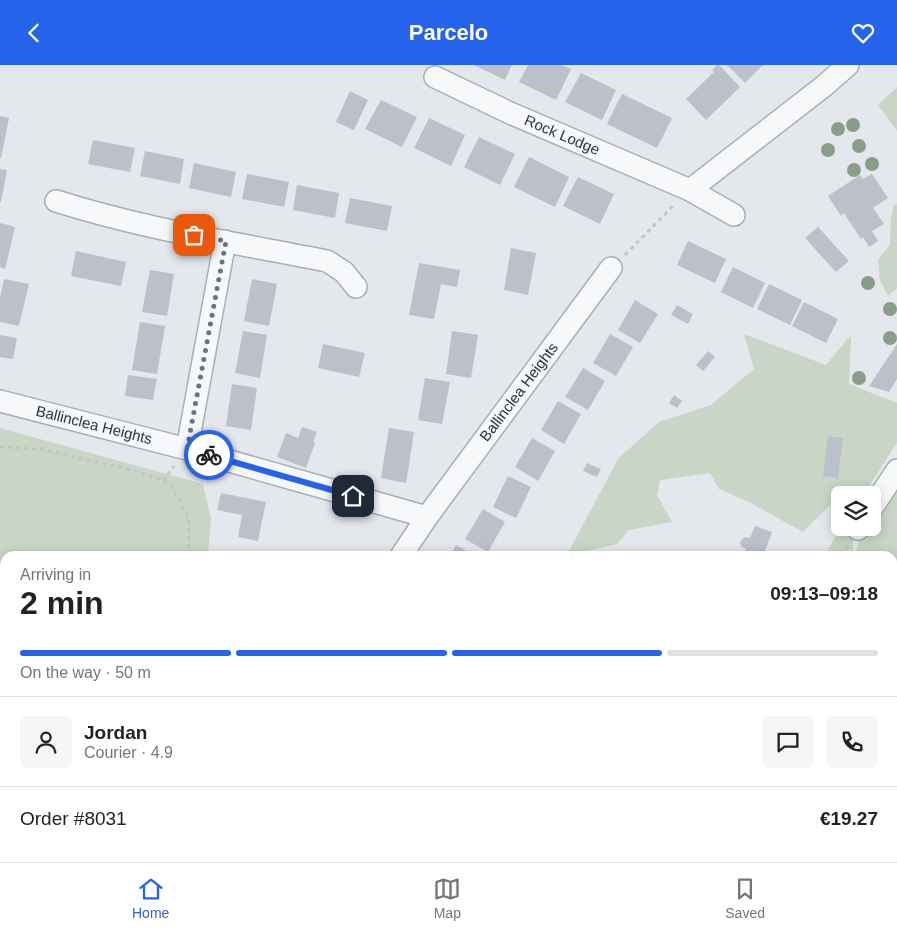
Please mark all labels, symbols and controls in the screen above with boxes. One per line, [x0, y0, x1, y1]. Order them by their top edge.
icon: back [20, 19, 48, 47]
icon: heart [849, 19, 877, 47]
text: Parcelo [409, 20, 488, 45]
street label: Rock Lodge [522, 111, 602, 158]
pin [173, 214, 215, 256]
icon: bag [180, 221, 208, 249]
street label: Ballinclea Heights [476, 339, 561, 444]
street label: Ballinclea Heights [34, 402, 154, 447]
courier [184, 430, 234, 480]
icon: bike [195, 441, 223, 469]
pin [332, 475, 374, 517]
icon: home [339, 482, 367, 510]
map controls [831, 486, 881, 536]
button: layers [831, 486, 881, 536]
text: Arriving in [20, 566, 91, 583]
text: 09:13–09:18 [770, 583, 878, 604]
text: 2 min [20, 585, 104, 621]
text: On the way · 50 m [20, 664, 151, 681]
button: person [20, 716, 72, 768]
button: chat [762, 716, 814, 768]
button: phone [826, 716, 878, 768]
text: Jordan [84, 722, 147, 743]
text: Courier · 4.9 [84, 744, 173, 761]
text: Order #8031 [20, 808, 127, 829]
text: €19.27 [820, 808, 878, 829]
tab: Home [132, 875, 169, 921]
tab: Map [433, 875, 461, 921]
tab: Saved [725, 875, 765, 921]

